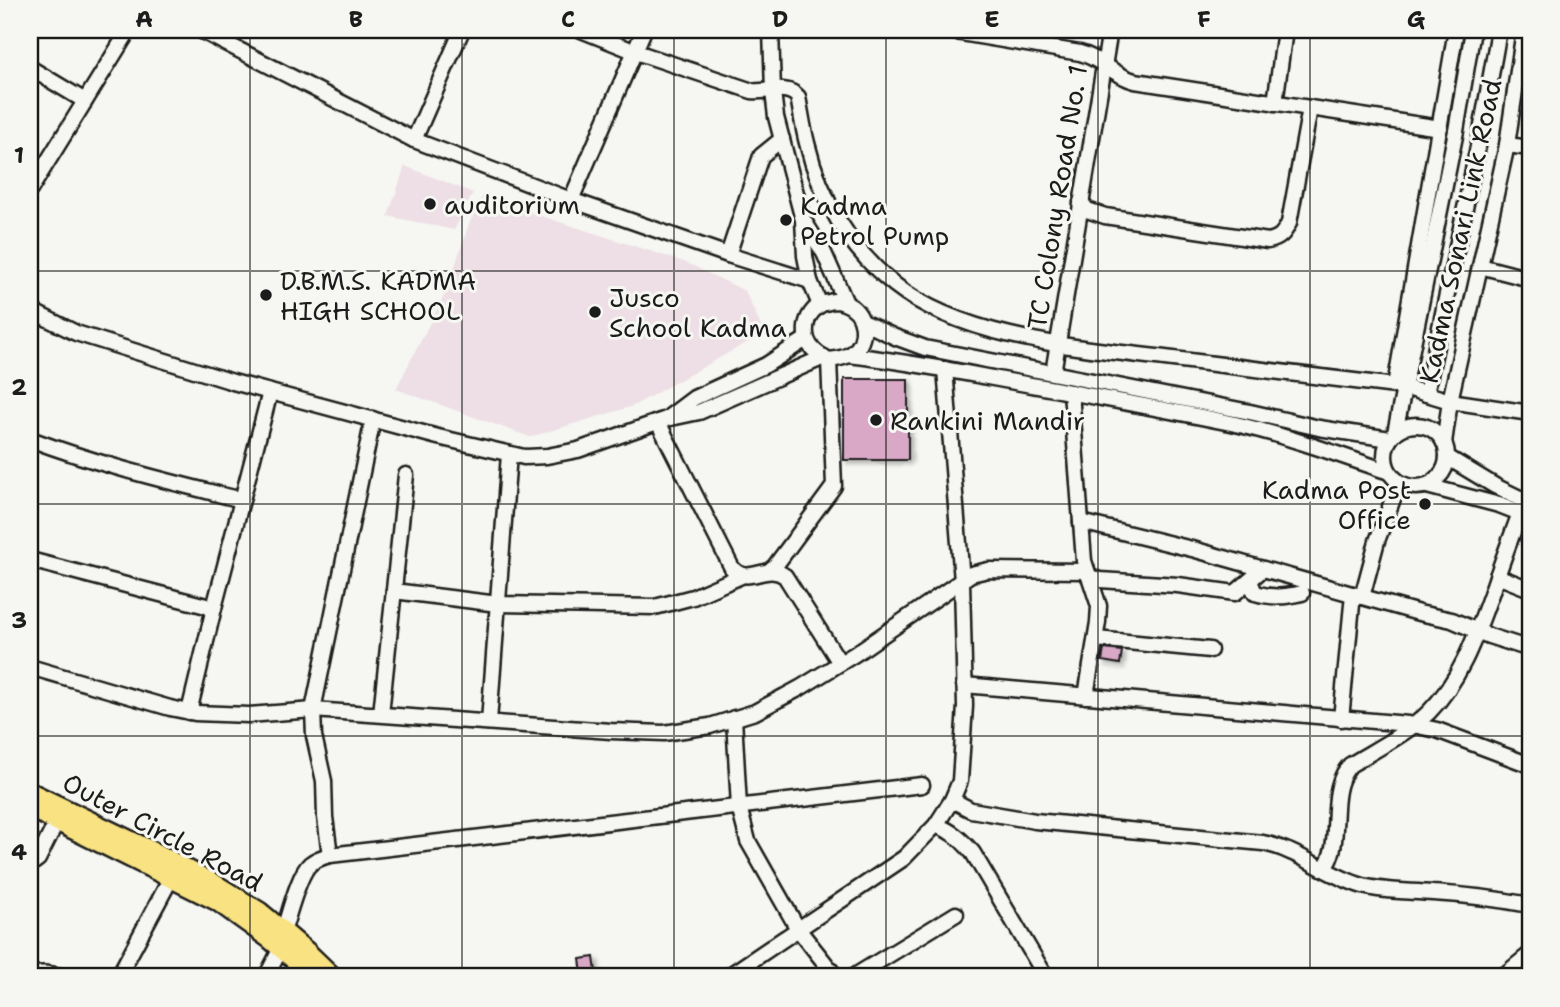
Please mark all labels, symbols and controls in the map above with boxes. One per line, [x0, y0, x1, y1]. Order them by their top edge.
text: A [135, 4, 153, 34]
text: B [349, 4, 363, 34]
text: C [561, 4, 575, 34]
text: D [772, 4, 788, 34]
text: E [984, 4, 1000, 34]
text: F [1197, 4, 1211, 34]
text: G [1407, 4, 1426, 34]
street label: TC Colony Road No. 1 [1019, 62, 1095, 332]
street label: Kadma Sonari Link Road [1411, 76, 1509, 386]
text: 1 [14, 140, 24, 170]
place label: auditorium [444, 187, 580, 222]
place label: Kadma Petrol Pump [800, 188, 949, 253]
marker: auditorium [422, 196, 438, 212]
marker: Kadma Petrol Pump [778, 212, 794, 228]
place label: D.B.M.S. KADMA HIGH SCHOOL [280, 263, 476, 328]
place label: Jusco School Kadma [609, 280, 787, 345]
marker: D.B.M.S. KADMA HIGH SCHOOL [258, 287, 274, 303]
marker: Jusco School Kadma [587, 304, 603, 320]
text: 2 [11, 372, 27, 402]
place label: Rankini Mandir [890, 403, 1085, 438]
marker: Rankini Mandir [868, 412, 884, 428]
place label: Kadma Post Office [1262, 472, 1411, 537]
marker: Kadma Post Office [1417, 496, 1433, 512]
text: 3 [11, 605, 27, 635]
street label: Outer Circle Road [57, 764, 269, 900]
text: 4 [11, 837, 27, 867]

